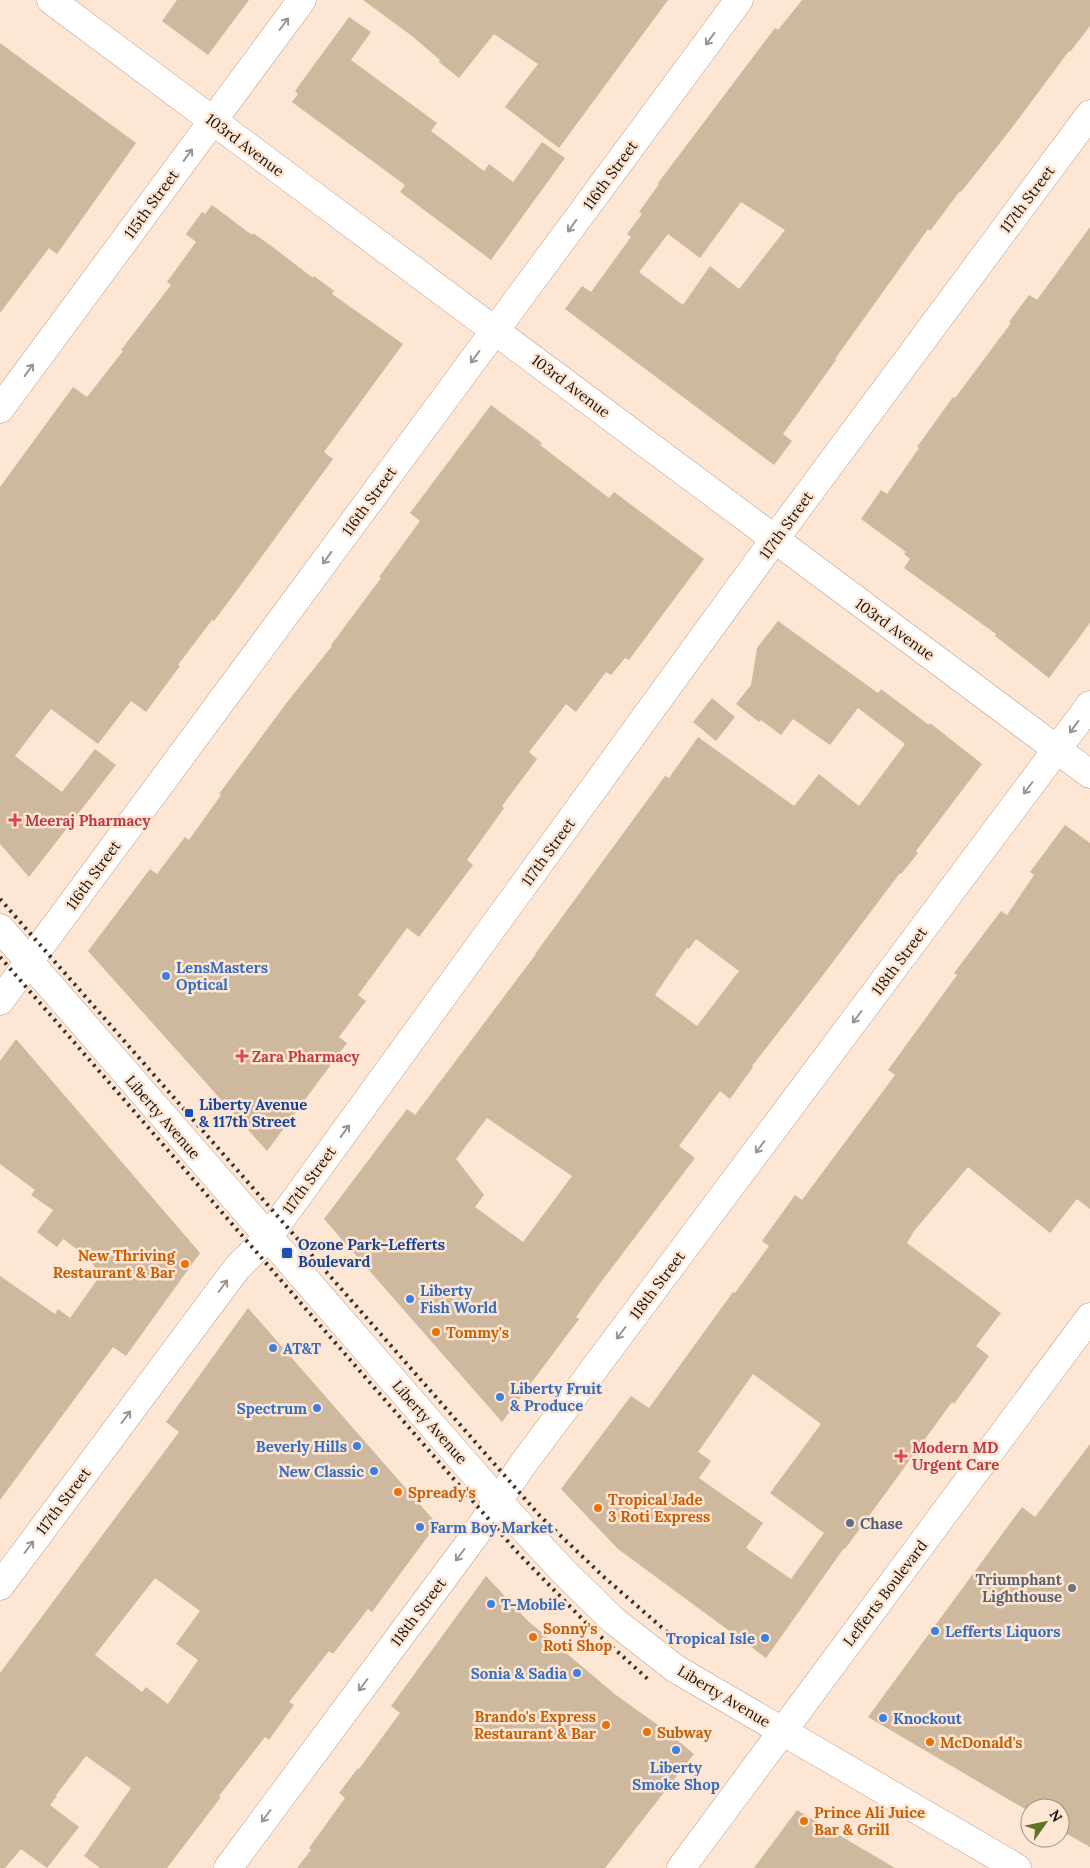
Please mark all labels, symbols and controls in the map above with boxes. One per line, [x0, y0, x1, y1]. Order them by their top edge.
one-way arrow [279, 18, 290, 31]
one-way arrow [705, 32, 715, 46]
street label: 103rd Avenue [202, 109, 288, 181]
street label: 116th Street [579, 137, 642, 213]
one-way arrow [183, 148, 193, 162]
street label: 117th Street [996, 162, 1059, 236]
street label: 115th Street [120, 166, 182, 242]
one-way arrow [567, 219, 577, 233]
one-way arrow [470, 350, 480, 364]
street label: 103rd Avenue [528, 350, 614, 422]
one-way arrow [24, 363, 34, 377]
street label: 116th Street [338, 463, 401, 539]
street label: 117th Street [755, 487, 817, 563]
one-way arrow [322, 551, 332, 565]
street label: 103rd Avenue [852, 594, 938, 664]
one-way arrow [1068, 720, 1079, 733]
one-way arrow [1023, 781, 1033, 795]
place label: Meeraj Pharmacy [25, 811, 151, 830]
marker: Meeraj Pharmacy [9, 814, 21, 826]
street label: 117th Street [517, 814, 579, 890]
street label: 116th Street [62, 837, 125, 913]
street label: 118th Street [867, 923, 931, 999]
place label: LensMasters Optical [176, 958, 268, 994]
marker: LensMasters Optical [160, 970, 172, 982]
one-way arrow [852, 1010, 863, 1023]
place label: Zara Pharmacy [252, 1047, 360, 1066]
marker: Zara Pharmacy [236, 1050, 248, 1062]
street label: Liberty Avenue [121, 1071, 205, 1163]
place label: Liberty Avenue & 117th Street [199, 1095, 307, 1131]
marker: Liberty Avenue & 117th Street [183, 1107, 195, 1119]
one-way arrow [340, 1124, 350, 1138]
one-way arrow [755, 1140, 765, 1154]
street label: 117th Street [278, 1142, 340, 1218]
place label: Ozone Park–Lefferts Boulevard [298, 1235, 445, 1271]
place label: New Thriving Restaurant & Bar [53, 1246, 176, 1282]
marker: Ozone Park–Lefferts Boulevard [280, 1246, 294, 1260]
street label: 118th Street [625, 1247, 689, 1323]
marker: New Thriving Restaurant & Bar [179, 1258, 191, 1270]
one-way arrow [218, 1279, 228, 1293]
place label: Liberty Fish World [420, 1281, 497, 1317]
marker: Liberty Fish World [404, 1293, 416, 1305]
place label: Tommy's [446, 1323, 509, 1342]
marker: Tommy's [430, 1326, 442, 1338]
one-way arrow [616, 1326, 626, 1340]
place label: AT&T [283, 1339, 321, 1358]
marker: AT&T [267, 1342, 279, 1354]
street label: Liberty Avenue [388, 1376, 472, 1468]
place label: Liberty Fruit & Produce [510, 1379, 603, 1415]
marker: Liberty Fruit & Produce [494, 1391, 506, 1403]
place label: Spectrum [237, 1399, 307, 1418]
marker: Spectrum [311, 1402, 323, 1414]
one-way arrow [121, 1410, 131, 1424]
place label: Beverly Hills [256, 1437, 347, 1456]
place label: Modern MD Urgent Care [912, 1438, 999, 1474]
marker: Beverly Hills [351, 1440, 363, 1452]
marker: Modern MD Urgent Care [894, 1449, 908, 1463]
place label: New Classic [279, 1462, 364, 1481]
street label: 117th Street [32, 1464, 95, 1538]
marker: New Classic [368, 1465, 380, 1477]
place label: Spready's [408, 1483, 476, 1502]
marker: Spready's [392, 1486, 404, 1498]
place label: Tropical Jade 3 Roti Express [608, 1490, 710, 1526]
marker: Tropical Jade 3 Roti Express [592, 1502, 604, 1514]
place label: Chase [860, 1514, 903, 1533]
marker: Chase [844, 1517, 856, 1529]
place label: Farm Boy Market [430, 1518, 554, 1537]
marker: Farm Boy Market [414, 1521, 426, 1533]
street label: Lefferts Boulevard [839, 1536, 931, 1650]
one-way arrow [24, 1540, 34, 1554]
one-way arrow [455, 1548, 465, 1562]
place label: Triumphant Lighthouse [975, 1570, 1063, 1606]
street label: 118th Street [386, 1574, 450, 1650]
marker: Triumphant Lighthouse [1066, 1582, 1078, 1594]
place label: T-Mobile [501, 1595, 565, 1614]
marker: T-Mobile [485, 1598, 497, 1610]
place label: Sonny's Roti Shop [543, 1619, 612, 1655]
place label: Lefferts Liquors [945, 1622, 1061, 1641]
marker: Lefferts Liquors [929, 1625, 941, 1637]
place label: Tropical Isle [666, 1629, 755, 1648]
marker: Sonny's Roti Shop [527, 1631, 539, 1643]
marker: Tropical Isle [759, 1632, 771, 1644]
street label: Liberty Avenue [674, 1661, 774, 1731]
place label: Sonia & Sadia [471, 1664, 567, 1683]
marker: Sonia & Sadia [571, 1667, 583, 1679]
one-way arrow [358, 1678, 368, 1692]
place label: Brando's Express Restaurant & Bar [474, 1707, 597, 1743]
place label: Knockout [893, 1709, 963, 1728]
marker: Knockout [877, 1712, 889, 1724]
marker: Brando's Express Restaurant & Bar [600, 1719, 612, 1731]
place label: Subway [657, 1723, 712, 1742]
marker: Subway [641, 1726, 653, 1738]
place label: McDonald's [940, 1733, 1023, 1752]
marker: McDonald's [924, 1736, 936, 1748]
marker: Liberty Smoke Shop [670, 1744, 682, 1756]
place label: Liberty Smoke Shop [632, 1758, 720, 1794]
north arrow [1020, 1798, 1070, 1848]
place label: Prince Ali Juice Bar & Grill [814, 1803, 925, 1839]
text: N [1045, 1806, 1066, 1826]
one-way arrow [261, 1809, 272, 1822]
marker: Prince Ali Juice Bar & Grill [798, 1815, 810, 1827]

